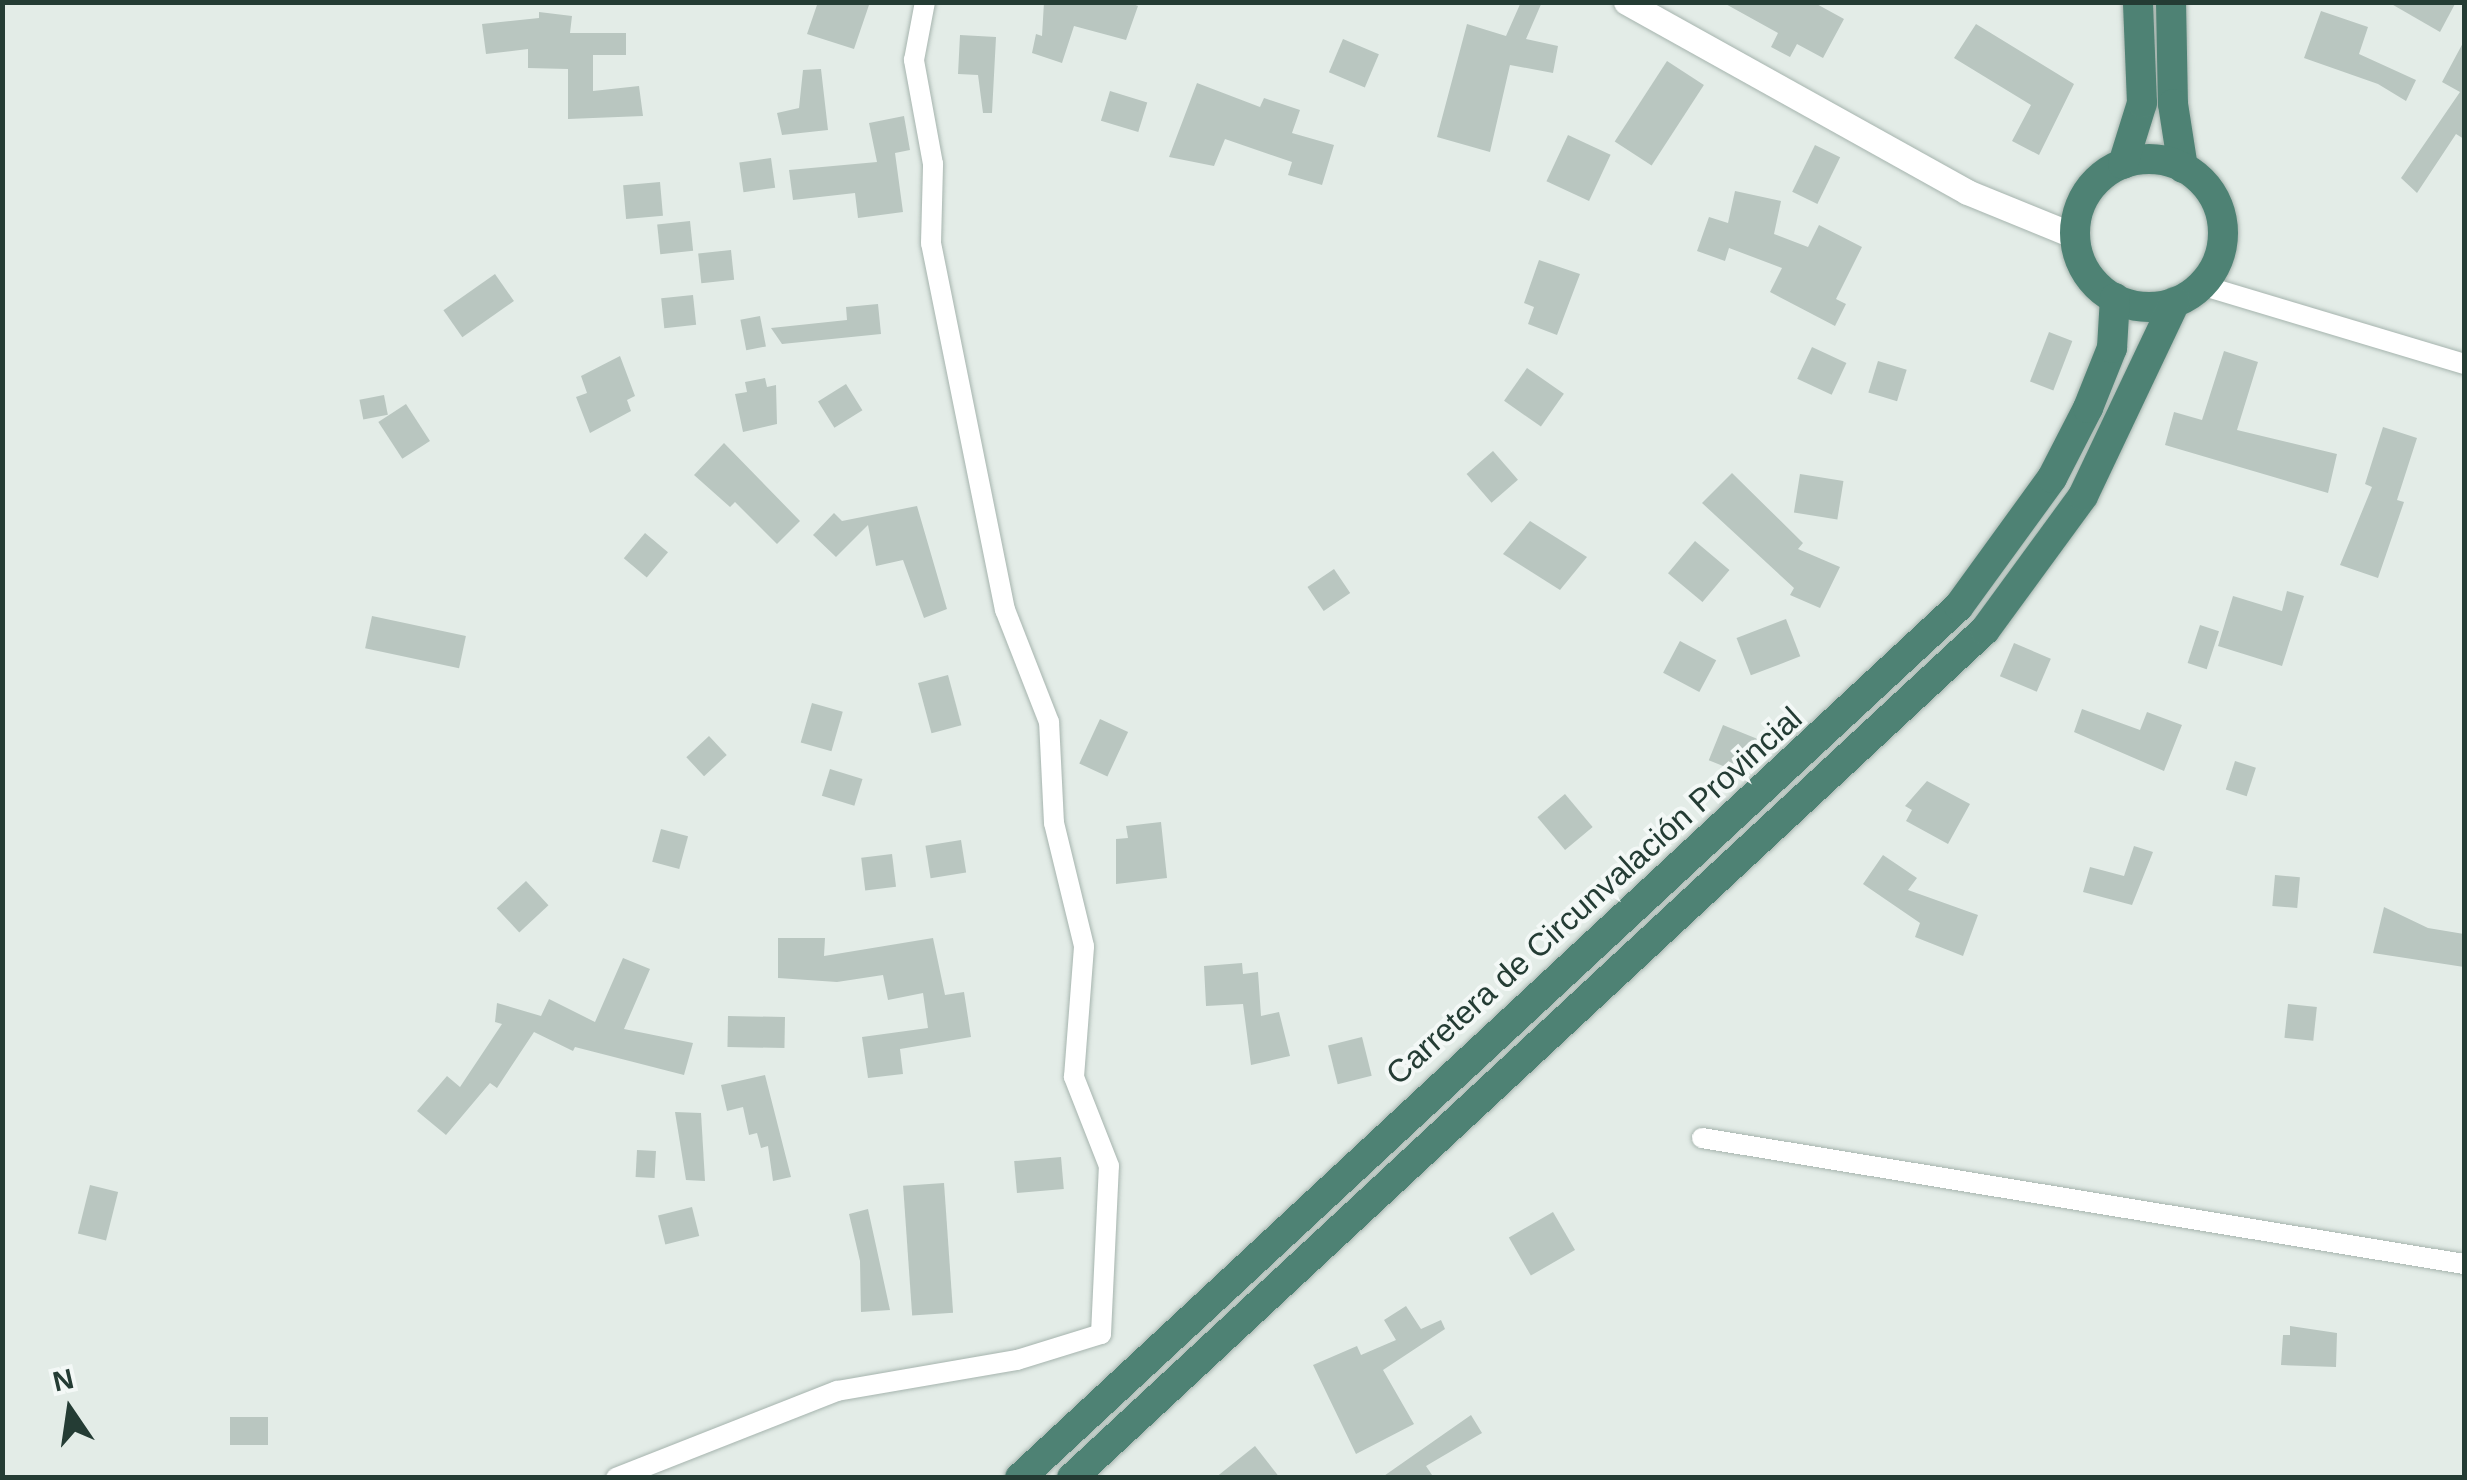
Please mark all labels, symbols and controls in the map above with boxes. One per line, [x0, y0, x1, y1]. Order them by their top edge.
street label: Carretera de Circunvalación Provincial [1378, 699, 1810, 1093]
north arrow [20, 1360, 120, 1460]
text: N [50, 1363, 76, 1398]

